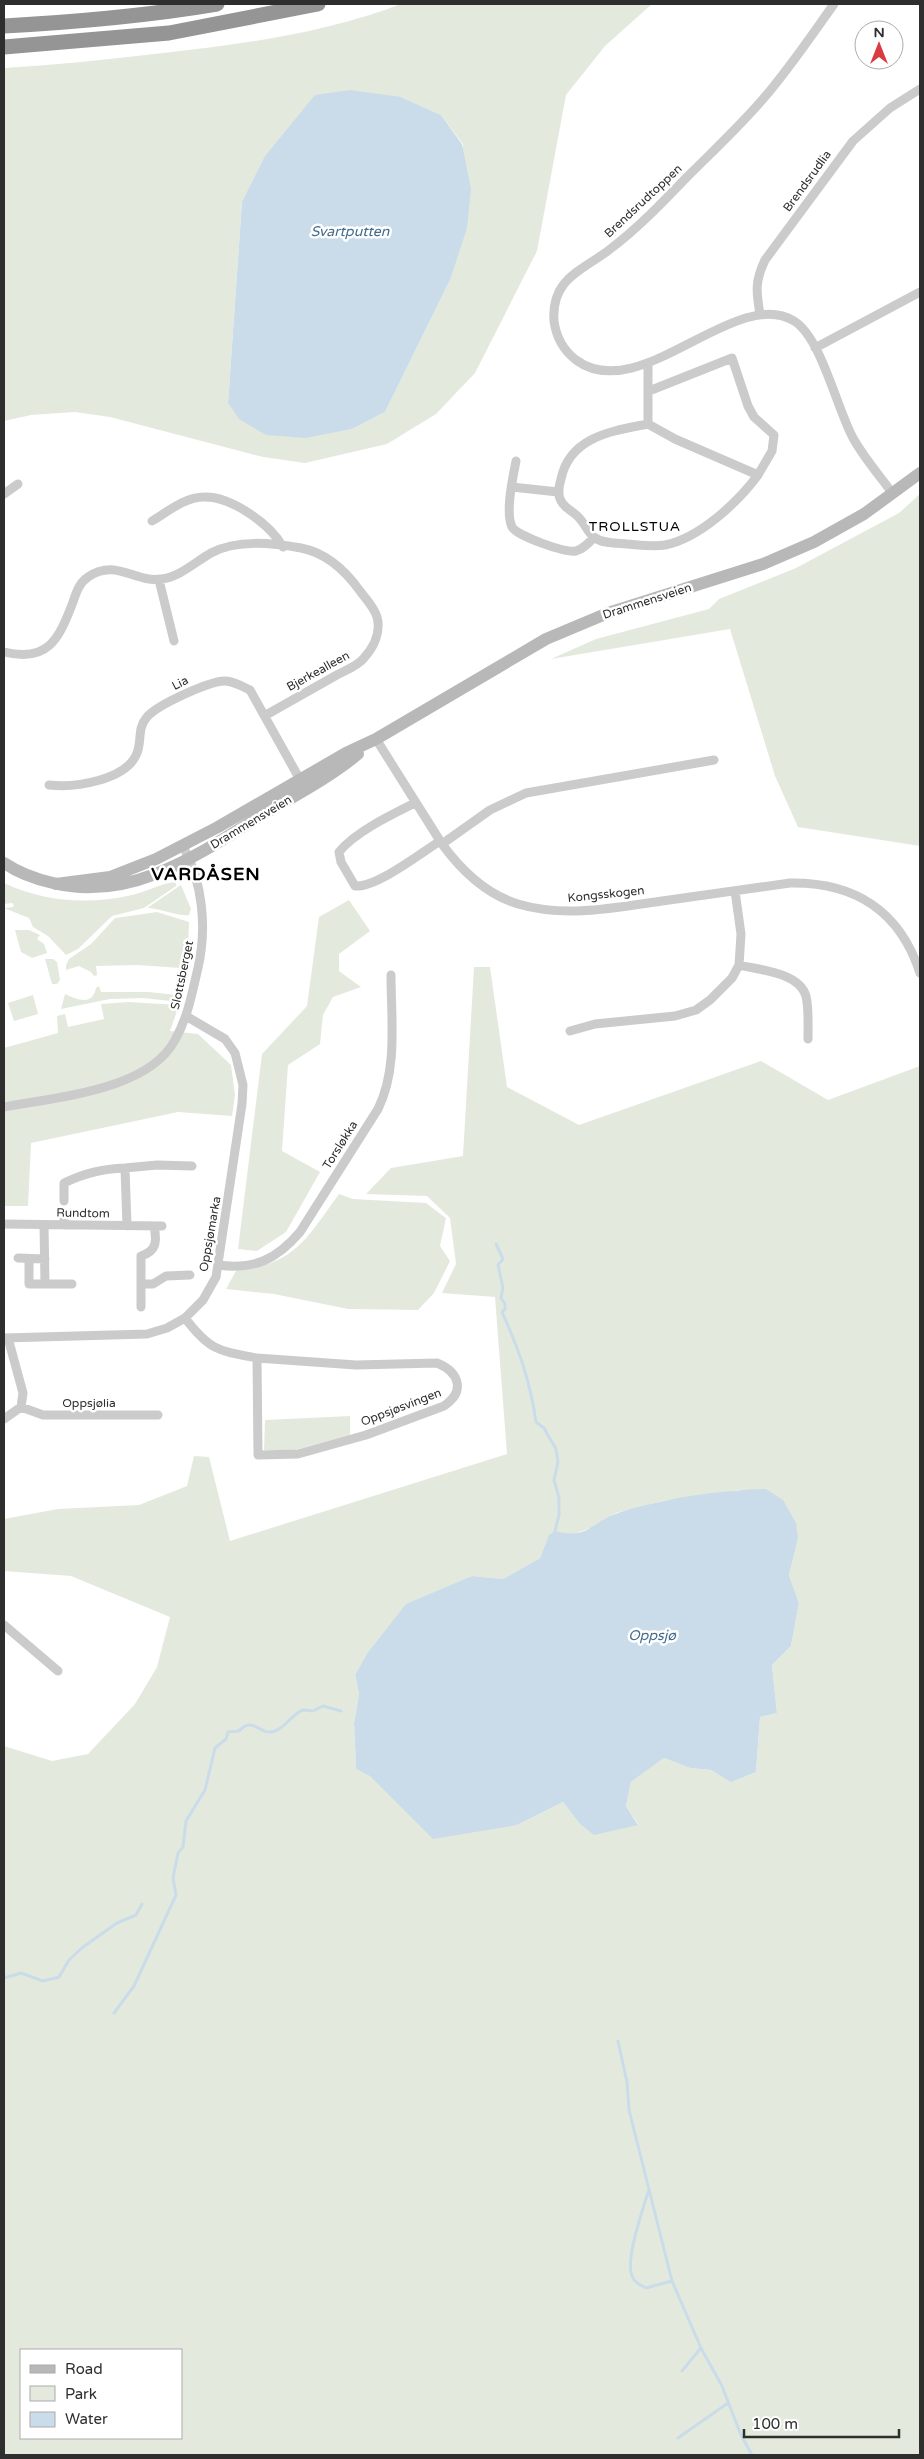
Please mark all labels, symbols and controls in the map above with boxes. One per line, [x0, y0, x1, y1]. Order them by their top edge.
north arrow [854, 20, 904, 70]
text: N [873, 24, 885, 41]
street label: Brendsrudlia [780, 148, 834, 214]
street label: Brendsrudtoppen [601, 162, 685, 240]
water label: Svartputten [311, 223, 390, 240]
district label: TROLLSTUA [589, 518, 681, 535]
street label: Drammensveien [601, 580, 693, 622]
street label: Bjerkealleen [284, 648, 352, 694]
street label: Lia [169, 673, 191, 693]
street label: Drammensveien [208, 792, 294, 852]
district label: VARDÅSEN [151, 863, 261, 885]
street label: Kongsskogen [567, 883, 645, 905]
street label: Slottsberget [168, 939, 196, 1011]
street label: Torsløkka [320, 1118, 360, 1172]
street label: Oppsjømarka [196, 1195, 224, 1273]
street label: Rundtom [56, 1206, 110, 1220]
street label: Oppsjøsvingen [359, 1385, 443, 1429]
street label: Oppsjølia [62, 1396, 116, 1410]
water label: Oppsjø [628, 1627, 676, 1644]
legend [20, 2349, 182, 2439]
text: Road [65, 2360, 103, 2378]
text: Park [65, 2385, 97, 2403]
scale bar [744, 2406, 899, 2438]
text: Water [65, 2410, 108, 2428]
text: 100 m [752, 2415, 798, 2433]

